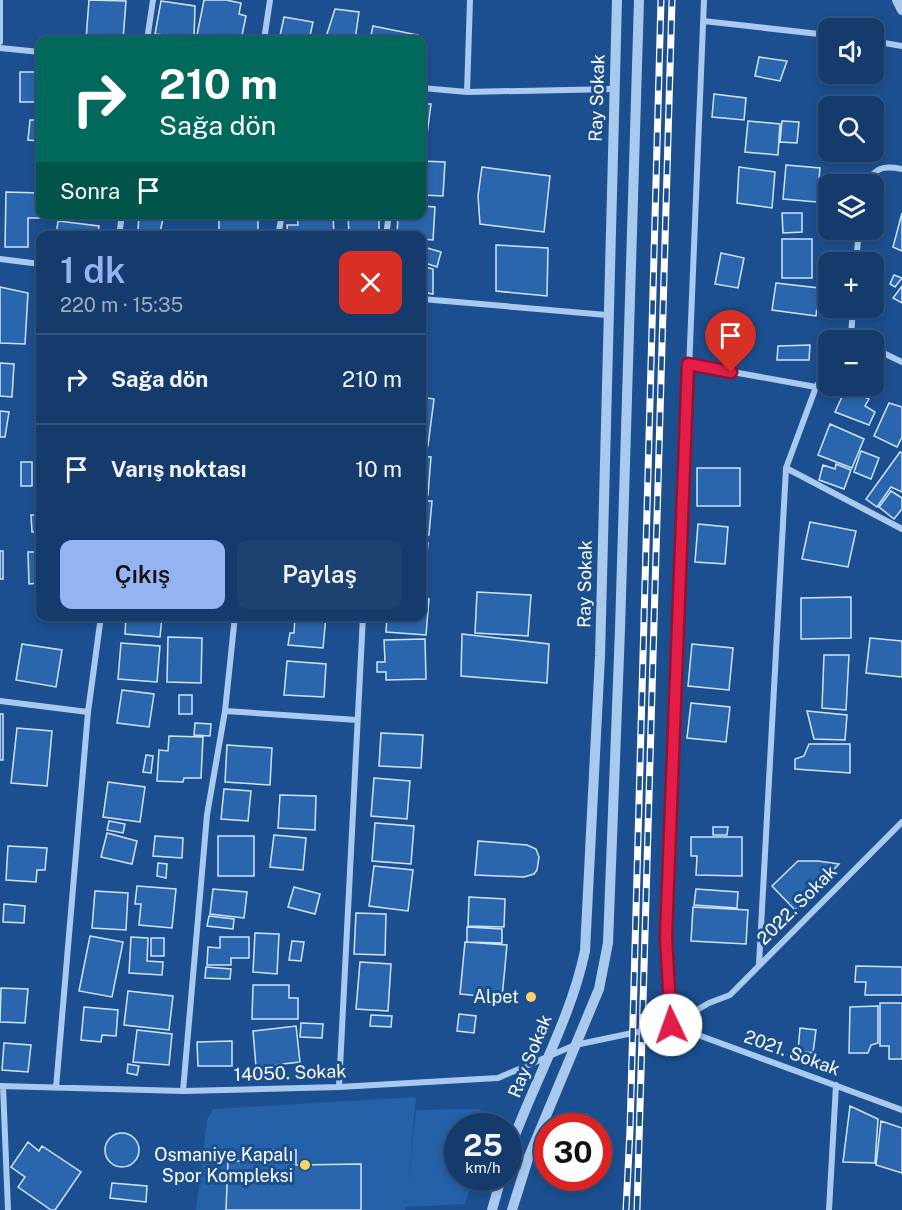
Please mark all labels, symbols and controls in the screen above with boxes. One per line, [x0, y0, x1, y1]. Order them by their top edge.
map controls [818, 18, 884, 396]
button: sound [818, 18, 884, 84]
street label: Ray Sokak [584, 54, 609, 142]
text: 210 m [159, 59, 278, 108]
icon: right [60, 60, 138, 138]
button: search [818, 96, 884, 162]
text: Sağa dön [159, 109, 276, 141]
icon: arrive [132, 174, 165, 207]
button: layers [818, 174, 884, 240]
text: Sonra [60, 178, 120, 204]
text: 1 dk [60, 249, 126, 291]
button: close [339, 251, 402, 314]
button: + [818, 252, 884, 318]
text: 220 m · 15:35 [60, 293, 183, 317]
pin [705, 310, 756, 372]
icon: arrive [714, 319, 747, 352]
button: − [818, 330, 884, 396]
icon: right [60, 363, 93, 396]
text: Sağa dön [111, 366, 208, 392]
text: 210 m [342, 366, 402, 392]
icon: arrive [60, 453, 93, 486]
text: Varış noktası [111, 456, 246, 482]
text: 10 m [355, 456, 402, 482]
button: Çıkış [60, 540, 225, 609]
button: Paylaş [237, 540, 402, 609]
street label: Ray Sokak [573, 540, 596, 628]
street label: 2022. Sokak [753, 861, 841, 949]
place label: Alpet [473, 986, 519, 1007]
marker: Alpet [524, 990, 538, 1004]
position arrow [639, 993, 703, 1057]
street label: Ray Sokak [503, 1011, 556, 1100]
street label: 2021. Sokak [741, 1026, 843, 1080]
street label: 14050. Sokak [233, 1060, 347, 1085]
speed limit sign: 30 [534, 1113, 612, 1191]
text: 25 [463, 1127, 503, 1163]
place label: Osmaniye Kapalı Spor Kompleksi [154, 1144, 293, 1186]
marker: Osmaniye Kapalı Spor Kompleksi [298, 1158, 312, 1172]
text: km/h [465, 1159, 501, 1176]

